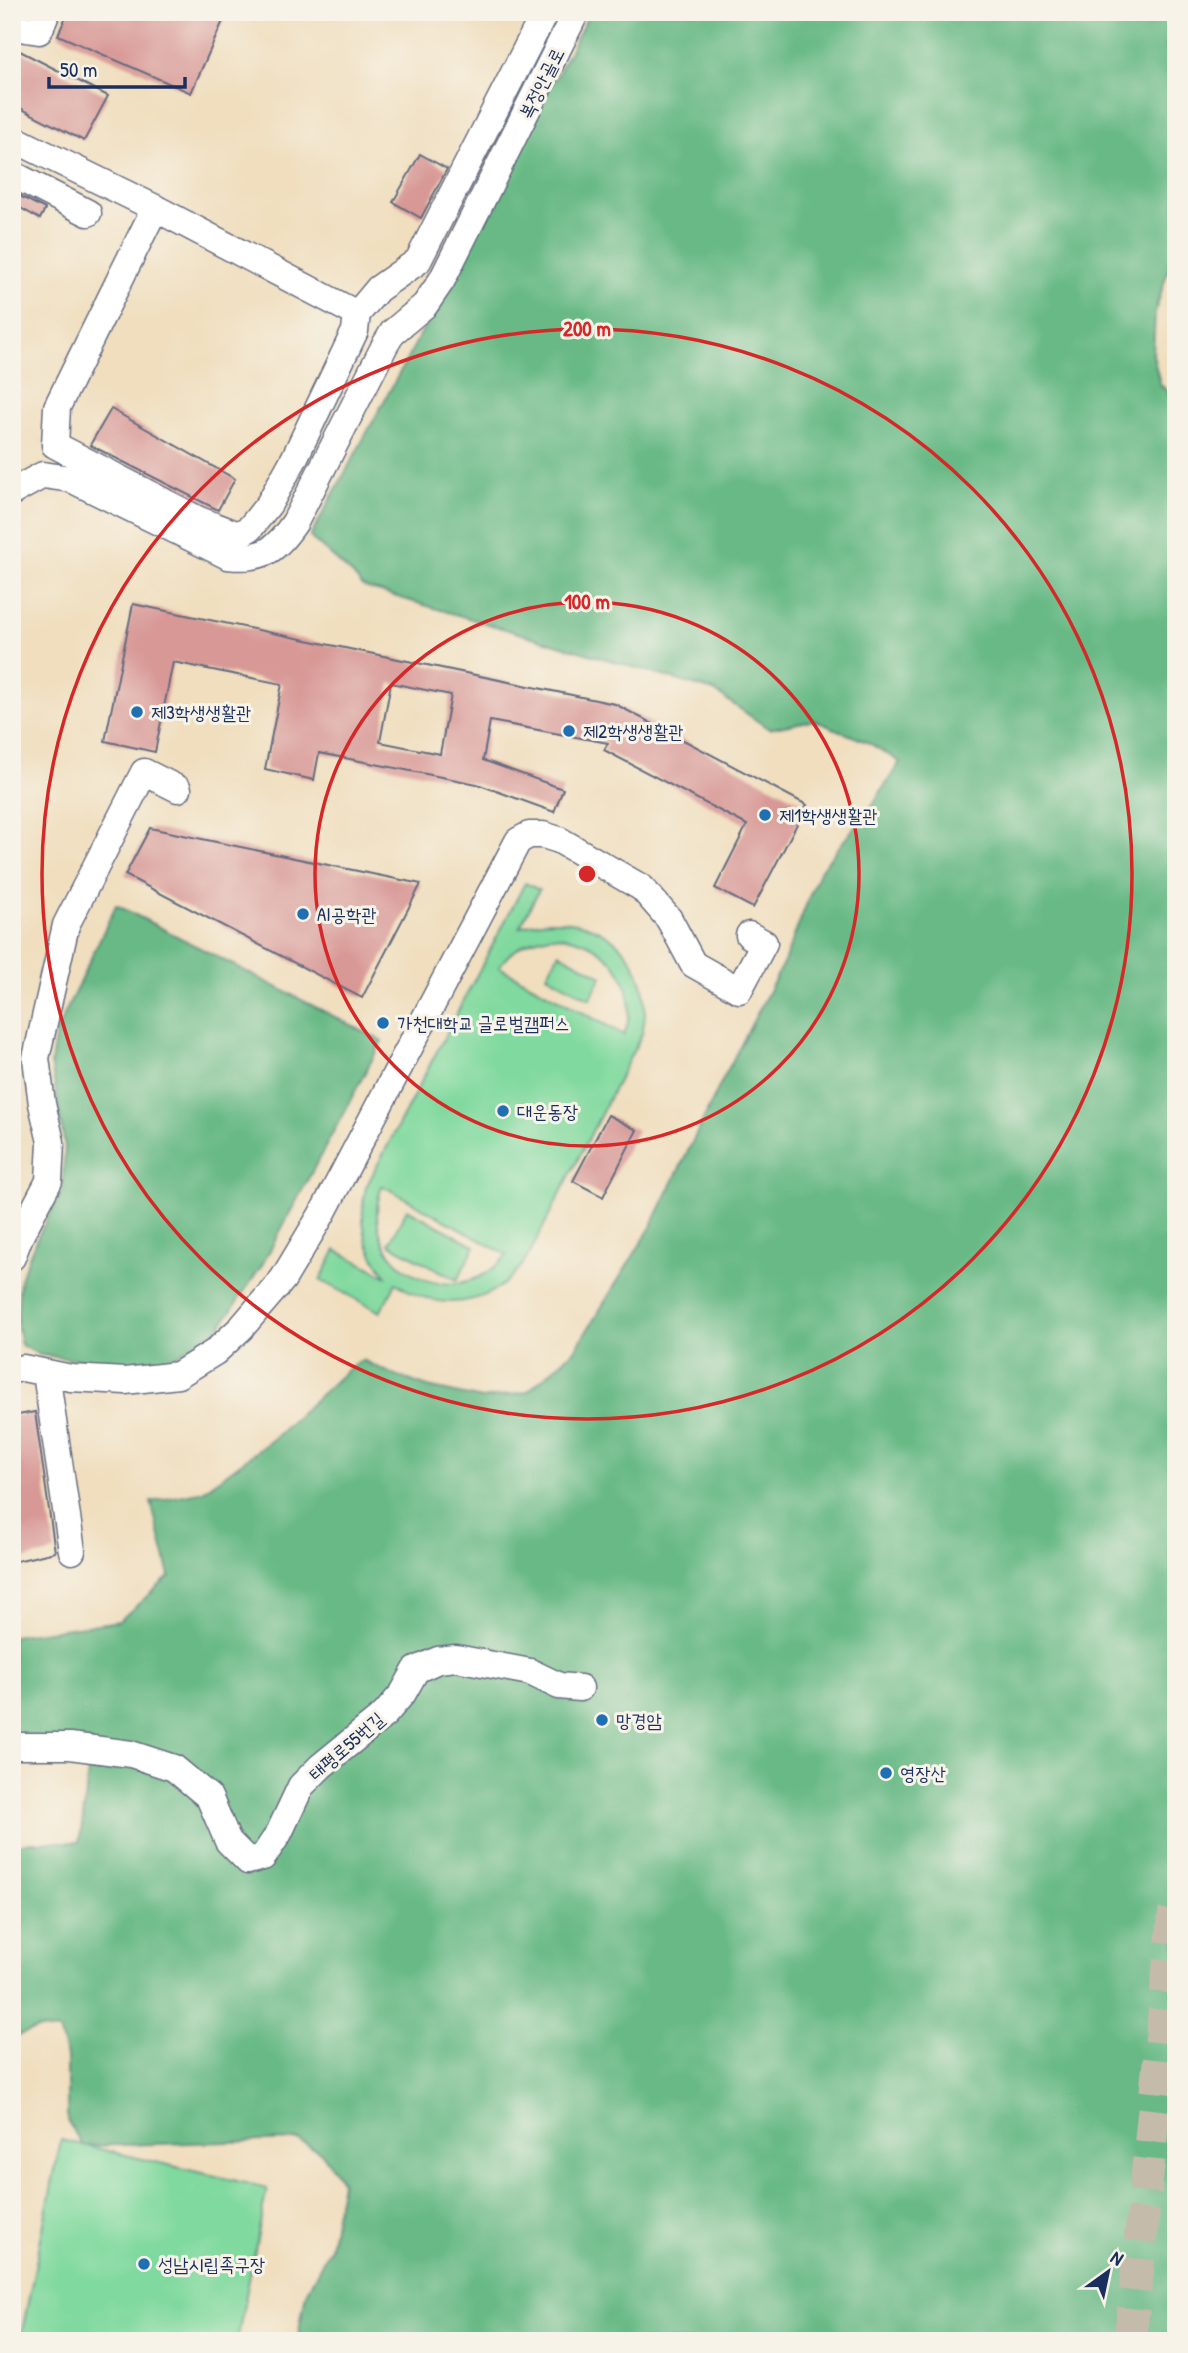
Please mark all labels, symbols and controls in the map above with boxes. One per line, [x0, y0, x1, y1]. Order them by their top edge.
street label: 복정안골로 [512, 43, 570, 123]
scale bar [49, 46, 186, 90]
text: 50 m [60, 55, 97, 84]
text: 200 m [563, 314, 611, 343]
text: 100 m [564, 587, 610, 616]
place label: 제3학생생활관 [151, 699, 251, 725]
marker: 제3학생생활관 [129, 704, 145, 720]
place label: 제2학생생활관 [583, 718, 684, 744]
marker: 제2학생생활관 [561, 723, 577, 739]
place label: 제1학생생활관 [779, 802, 878, 828]
marker: 제1학생생활관 [757, 807, 773, 823]
centre of rings [575, 862, 599, 886]
place label: AI공학관 [317, 901, 377, 927]
marker: AI공학관 [295, 906, 311, 922]
place label: 가천대학교 글로벌캠퍼스 [397, 1010, 570, 1036]
marker: 가천대학교 글로벌캠퍼스 [375, 1015, 391, 1031]
place label: 대운동장 [517, 1098, 578, 1124]
marker: 대운동장 [495, 1103, 511, 1119]
street label: 태평로55번길 [303, 1706, 389, 1786]
place label: 망경암 [616, 1707, 662, 1733]
marker: 망경암 [594, 1712, 610, 1728]
place label: 영장산 [900, 1760, 946, 1786]
marker: 영장산 [878, 1765, 894, 1781]
north arrow [1072, 2238, 1142, 2308]
text: N [1106, 2244, 1129, 2271]
place label: 성남시립족구장 [158, 2251, 265, 2277]
marker: 성남시립족구장 [136, 2256, 152, 2272]

